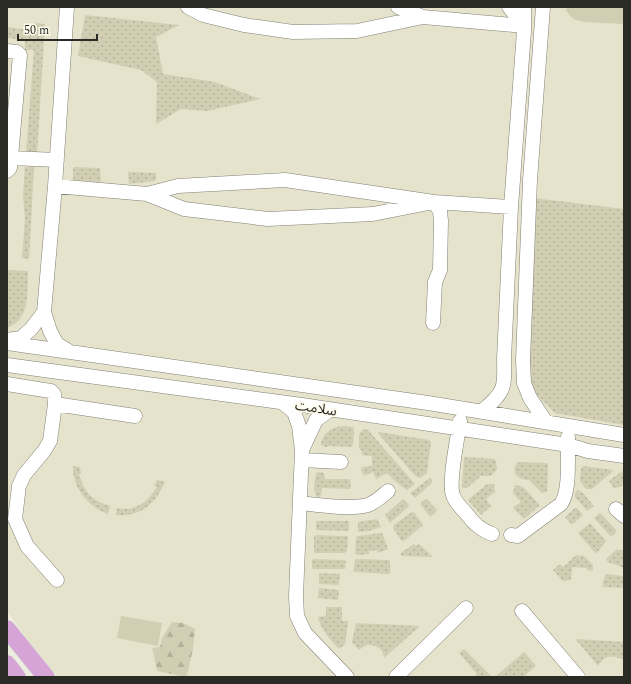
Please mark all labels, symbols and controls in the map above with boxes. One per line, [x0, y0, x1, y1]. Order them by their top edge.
scale bar [18, 16, 97, 42]
text: 50 m [24, 21, 49, 40]
street label: سلامت [294, 394, 338, 422]

